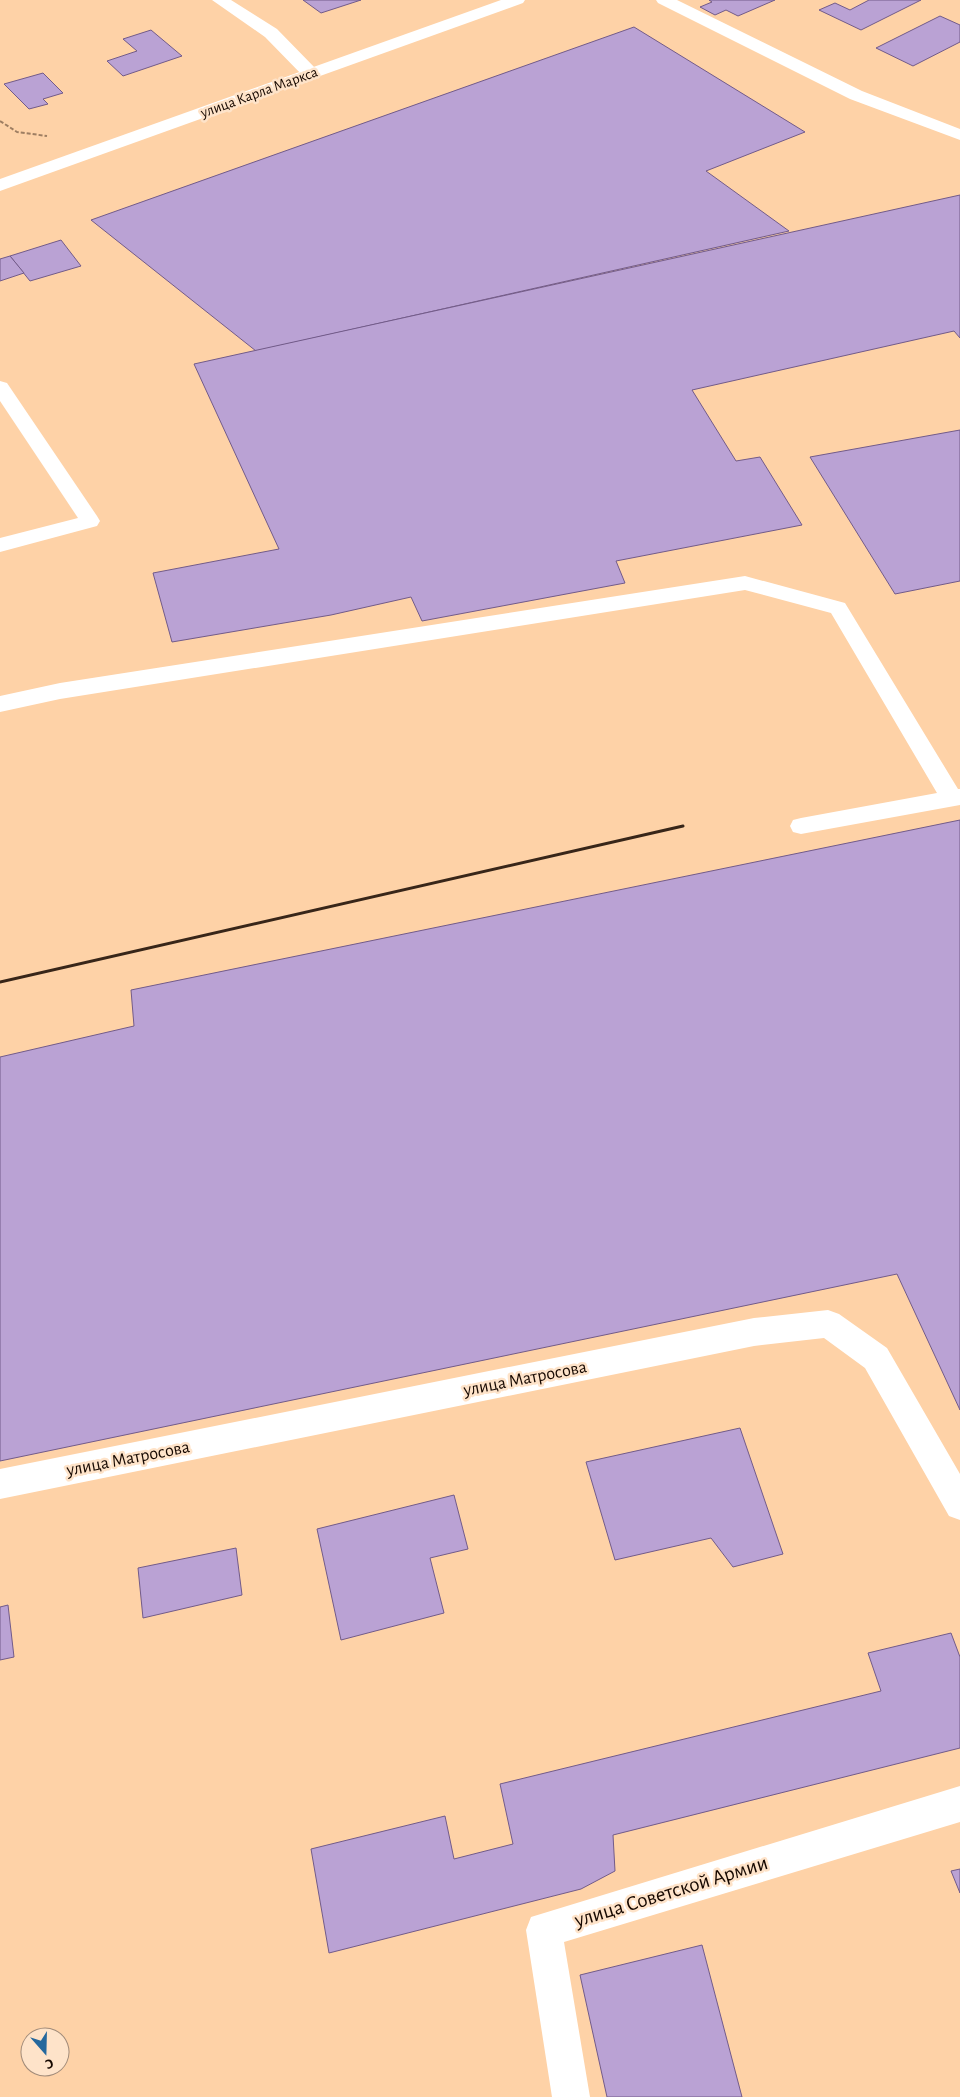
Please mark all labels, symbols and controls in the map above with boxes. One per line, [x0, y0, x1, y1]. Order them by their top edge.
street label: улица Карла Маркса [198, 64, 320, 121]
street label: улица Матросова [461, 1358, 588, 1400]
street label: улица Матросова [64, 1438, 191, 1480]
street label: улица Советской Армии [571, 1852, 770, 1931]
north arrow [20, 2027, 70, 2077]
text: С [43, 2055, 55, 2071]

